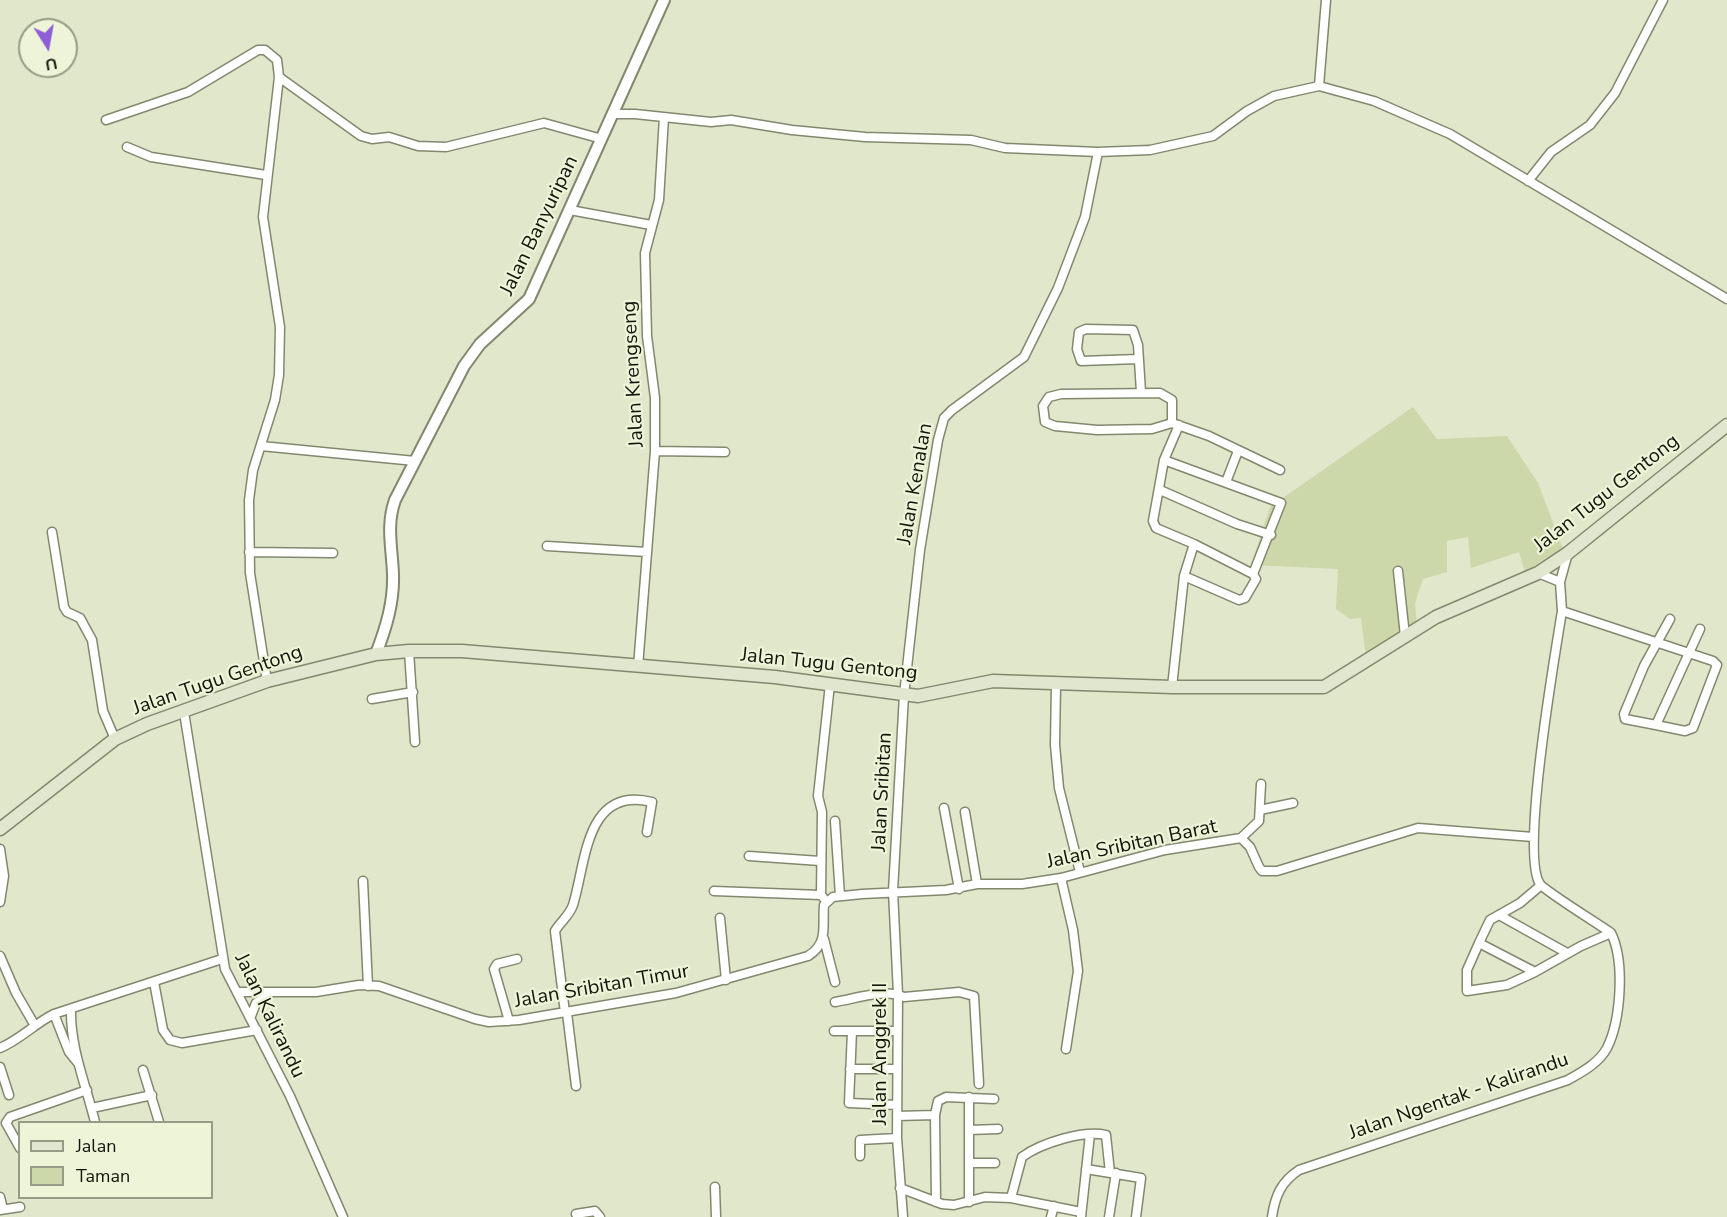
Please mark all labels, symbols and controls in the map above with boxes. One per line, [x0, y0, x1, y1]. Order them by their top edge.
north arrow [18, 18, 78, 78]
text: U [43, 52, 59, 76]
street label: Jalan Banyuripan [496, 152, 584, 300]
street label: Jalan Krengseng [618, 300, 650, 448]
street label: Jalan Kenalan [894, 421, 938, 547]
street label: Jalan Tugu Gentong [1530, 430, 1684, 558]
street label: Jalan Tugu Gentong [130, 641, 306, 721]
street label: Jalan Tugu Gentong [739, 644, 919, 686]
street label: Jalan Sribitan [868, 732, 898, 852]
street label: Jalan Sribitan Barat [1045, 815, 1219, 875]
street label: Jalan Kalirandu [228, 950, 310, 1082]
street label: Jalan Sribitan Timur [513, 960, 691, 1014]
street label: Jalan Anggrek II [869, 983, 893, 1125]
street label: Jalan Ngentak - Kalirandu [1346, 1048, 1572, 1146]
legend [18, 1121, 213, 1199]
text: Jalan [76, 1134, 116, 1158]
text: Taman [76, 1164, 130, 1188]

